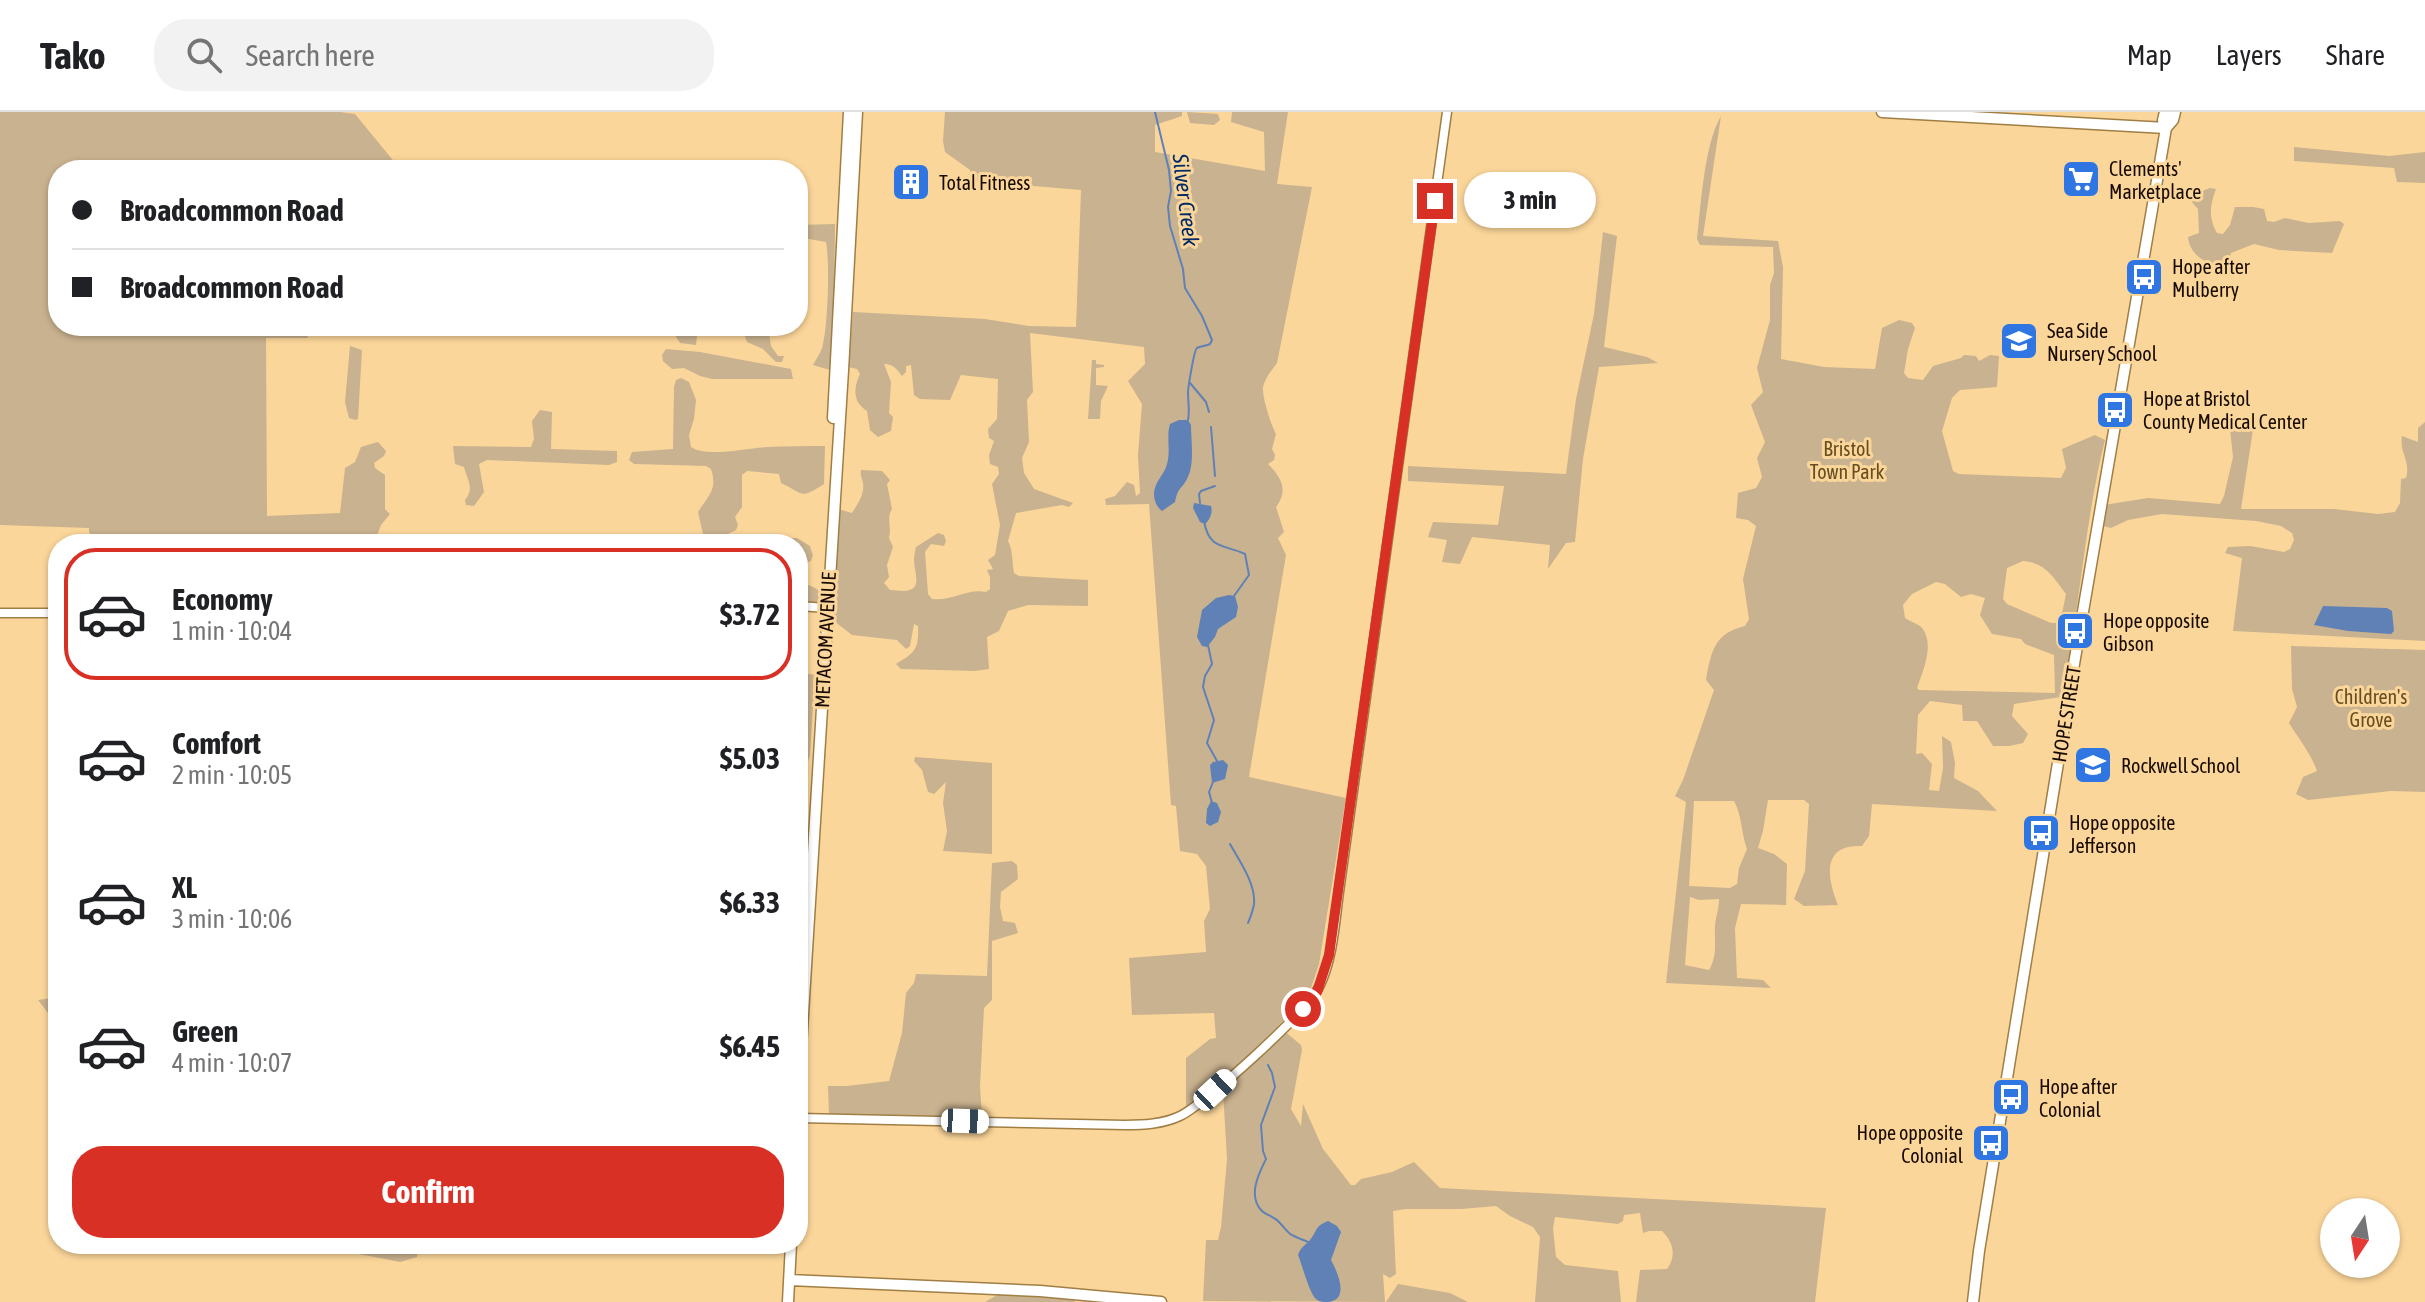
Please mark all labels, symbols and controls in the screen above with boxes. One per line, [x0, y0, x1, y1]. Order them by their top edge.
search box [154, 19, 714, 91]
icon: search [182, 33, 226, 77]
text: Tako [40, 34, 106, 77]
text: Search here [246, 38, 375, 72]
text: Map [2127, 39, 2172, 71]
text: Layers [2216, 39, 2282, 71]
text: Share [2326, 39, 2385, 71]
water label: Silver Creek [1167, 151, 1205, 248]
place label: Clements' Marketplace [2109, 157, 2201, 203]
supermarket icon: Clements' Marketplace [2060, 158, 2102, 200]
building icon: Total Fitness [890, 161, 932, 203]
place label: Total Fitness [939, 171, 1030, 194]
callout: 3 min [1463, 173, 1595, 229]
route end [1417, 183, 1453, 219]
text: 3 min [1503, 185, 1557, 215]
text: Broadcommon Road [120, 193, 344, 227]
place label: Hope after Mulberry [2172, 255, 2251, 301]
bus stop icon: Hope after Mulberry [2123, 256, 2165, 298]
text: Broadcommon Road [120, 270, 344, 304]
place label: Sea Side Nursery School [2047, 319, 2158, 365]
school or university icon: Sea Side Nursery School [1998, 320, 2040, 362]
place label: Hope at Bristol County Medical Center [2143, 387, 2308, 433]
bus stop icon: Hope at Bristol County Medical Center [2094, 389, 2136, 431]
park label: Bristol Town Park [1810, 437, 1884, 483]
street label: METACOM AVENUE [810, 571, 840, 708]
icon: car [76, 578, 148, 650]
text: Economy [172, 582, 273, 616]
text: $3.72 [720, 597, 780, 631]
place label: Hope opposite Gibson [2103, 609, 2209, 655]
bus stop icon: Hope opposite Gibson [2054, 610, 2096, 652]
text: 1 min · 10:04 [172, 616, 292, 646]
street label: HOPE STREET [2047, 664, 2085, 764]
park label: Children's Grove [2335, 685, 2407, 731]
icon: car [76, 722, 148, 794]
text: Comfort [172, 726, 261, 760]
text: $5.03 [720, 741, 780, 775]
school or university icon: Rockwell School [2072, 744, 2114, 786]
place label: Rockwell School [2121, 754, 2241, 777]
text: 2 min · 10:05 [172, 760, 292, 790]
place label: Hope opposite Jefferson [2069, 811, 2175, 857]
bus stop icon: Hope opposite Jefferson [2020, 812, 2062, 854]
icon: car [76, 866, 148, 938]
text: XL [172, 870, 197, 904]
text: $6.33 [720, 885, 780, 919]
text: 3 min · 10:06 [172, 904, 292, 934]
route start [1285, 991, 1321, 1027]
icon: car [76, 1010, 148, 1082]
text: Green [172, 1014, 238, 1048]
text: $6.45 [720, 1029, 780, 1063]
text: 4 min · 10:07 [172, 1048, 292, 1078]
car [1189, 1065, 1241, 1115]
place label: Hope after Colonial [2039, 1075, 2118, 1121]
bus stop icon: Hope after Colonial [1990, 1076, 2032, 1118]
car [941, 1108, 989, 1134]
place label: Hope opposite Colonial [1857, 1121, 1964, 1167]
bus stop icon: Hope opposite Colonial [1970, 1122, 2012, 1164]
button: Confirm [72, 1146, 784, 1238]
north arrow [2320, 1198, 2400, 1278]
map controls [2320, 1198, 2400, 1278]

